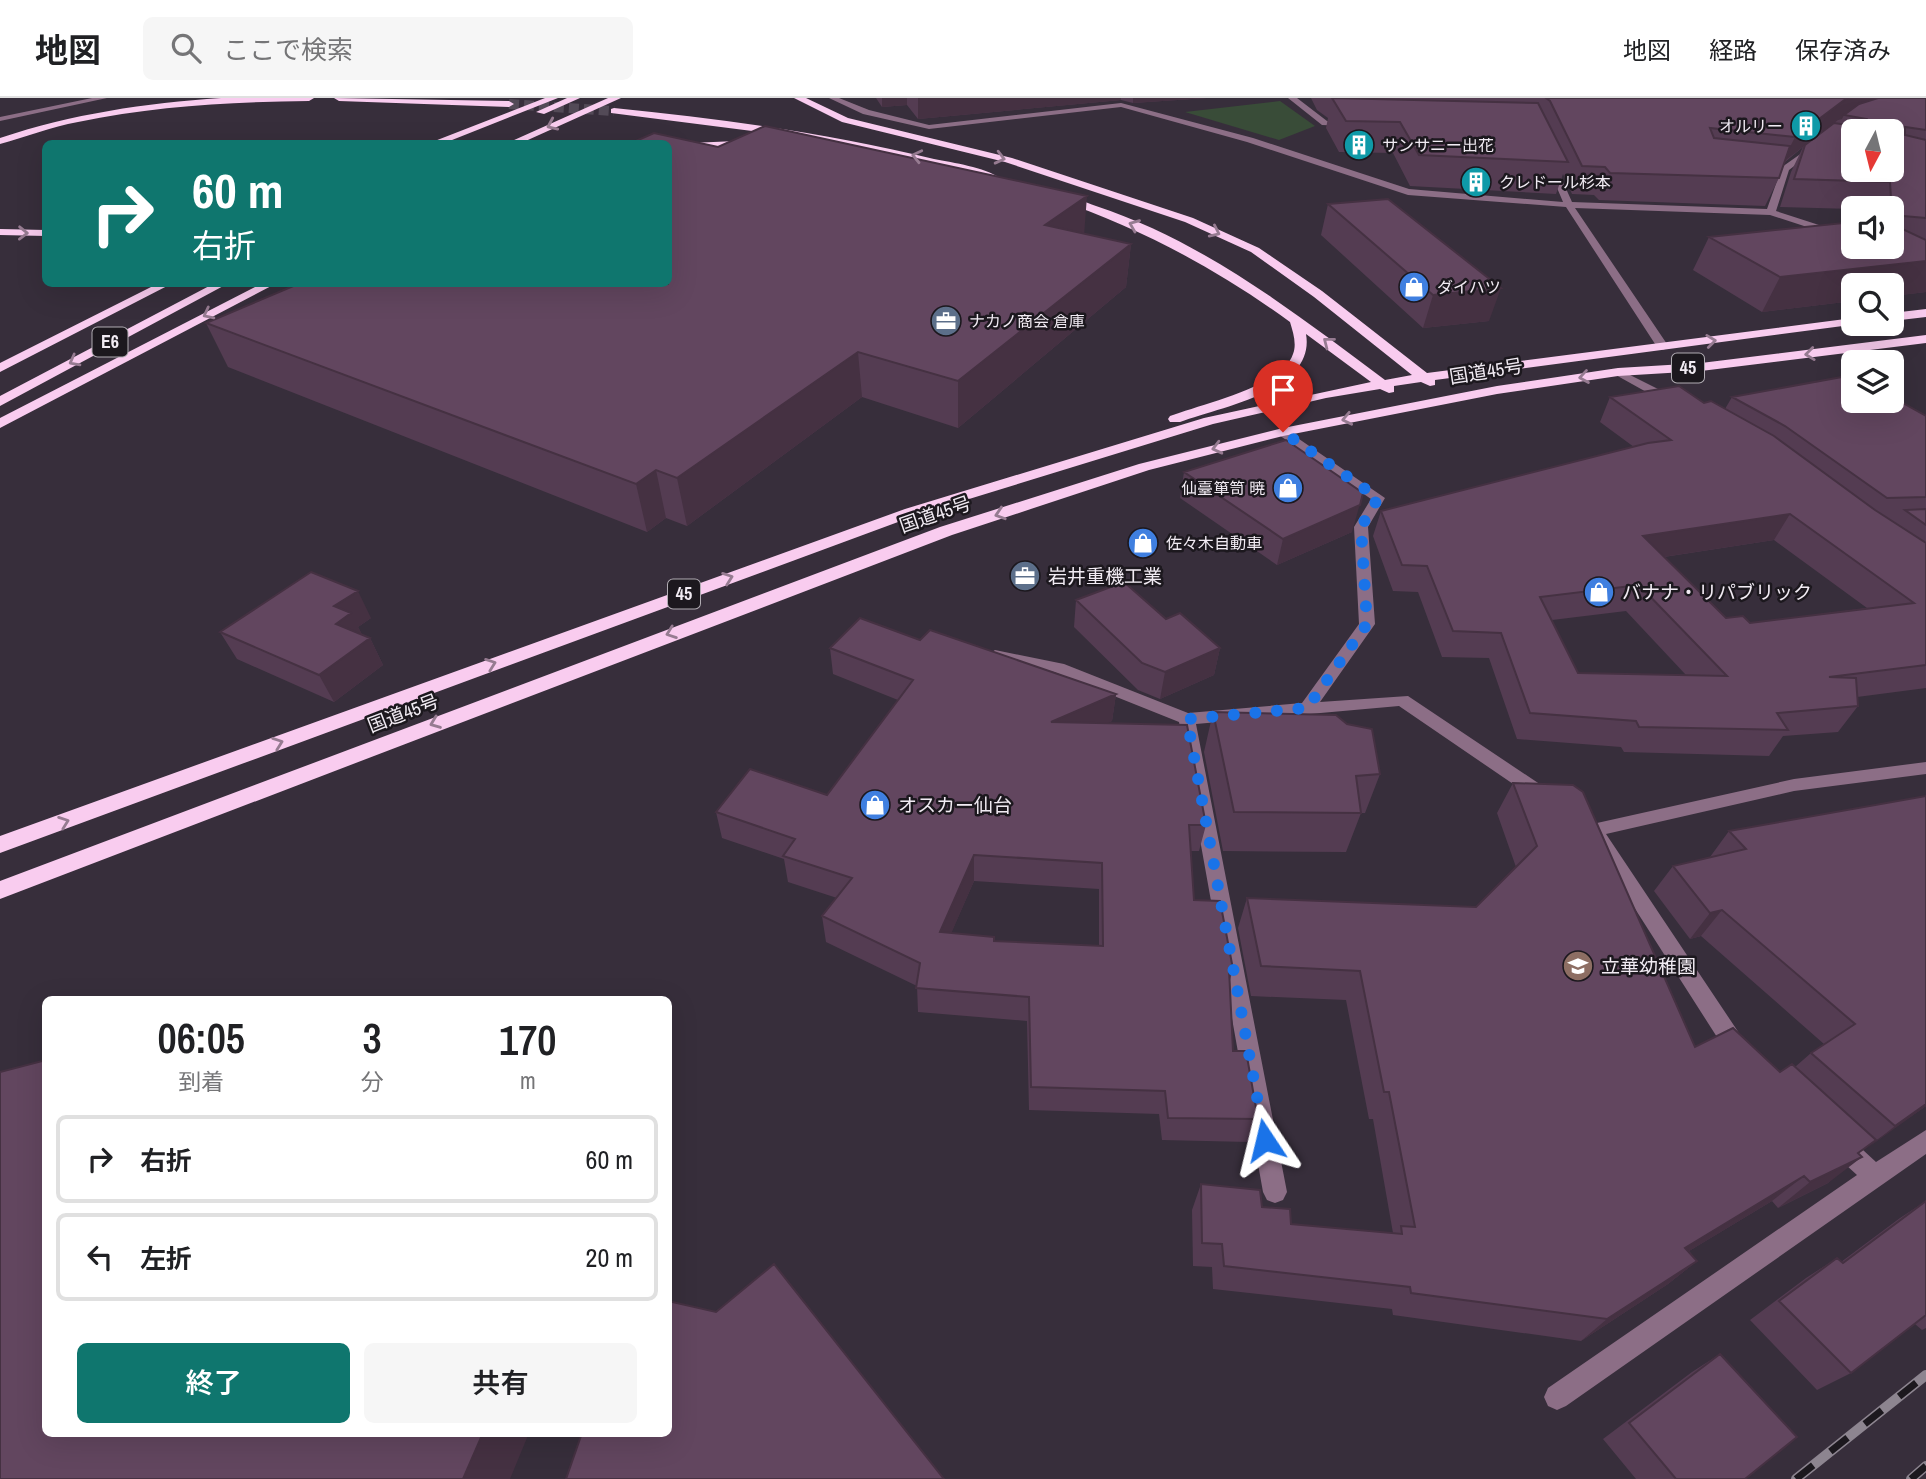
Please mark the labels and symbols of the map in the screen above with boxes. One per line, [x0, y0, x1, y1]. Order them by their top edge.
building icon: オルリー [1789, 109, 1823, 143]
place label: オルリー [1719, 115, 1783, 137]
one-way arrow [547, 117, 560, 131]
north arrow [1841, 119, 1904, 182]
building icon: サンサニー出花 [1342, 128, 1376, 162]
place label: サンサニー出花 [1382, 134, 1494, 156]
one-way arrow [911, 150, 923, 165]
one-way arrow [994, 150, 1006, 164]
building icon: クレドール杉本 [1459, 165, 1493, 199]
place label: クレドール杉本 [1499, 171, 1611, 193]
one-way arrow [1128, 219, 1141, 233]
one-way arrow [1208, 224, 1220, 238]
one-way arrow [18, 225, 29, 240]
shop icon: ダイハツ [1397, 270, 1431, 304]
place label: ダイハツ [1437, 276, 1501, 298]
office icon: ナカノ商会 倉庫 [929, 304, 963, 338]
one-way arrow [203, 306, 216, 319]
place label: ナカノ商会 倉庫 [969, 310, 1085, 332]
road number: E6 [92, 328, 128, 356]
one-way arrow [1705, 334, 1717, 349]
one-way arrow [1323, 338, 1335, 351]
one-way arrow [1804, 346, 1816, 361]
street label: 国道45号 [1447, 352, 1525, 390]
one-way arrow [69, 353, 81, 367]
road number: 45 [1672, 354, 1704, 382]
pin [1253, 360, 1313, 432]
one-way arrow [1578, 369, 1589, 384]
one-way arrow [1341, 410, 1353, 425]
one-way arrow [1211, 440, 1223, 454]
shop icon: 仙臺箪笥 暁 [1271, 471, 1305, 505]
place label: 仙臺箪笥 暁 [1181, 477, 1265, 499]
street label: 国道45号 [896, 490, 974, 538]
one-way arrow [994, 506, 1006, 520]
shop icon: 佐々木自動車 [1126, 526, 1160, 560]
place label: 佐々木自動車 [1166, 532, 1262, 554]
office icon: 岩井重機工業 [1008, 559, 1042, 593]
place label: 岩井重機工業 [1048, 563, 1162, 589]
one-way arrow [721, 572, 733, 586]
shop icon: バナナ・リパブリック [1582, 575, 1616, 609]
place label: バナナ・リパブリック [1622, 579, 1812, 605]
road number: 45 [668, 580, 700, 608]
one-way arrow [665, 625, 677, 639]
one-way arrow [485, 659, 497, 673]
street label: 国道45号 [364, 688, 442, 738]
one-way arrow [430, 715, 442, 729]
one-way arrow [271, 737, 283, 751]
shop icon: オスカー仙台 [858, 788, 892, 822]
place label: オスカー仙台 [898, 792, 1012, 818]
one-way arrow [58, 816, 70, 830]
school or university icon: 立華幼稚園 [1561, 949, 1595, 983]
place label: 立華幼稚園 [1601, 953, 1696, 979]
position arrow [1228, 1103, 1302, 1177]

